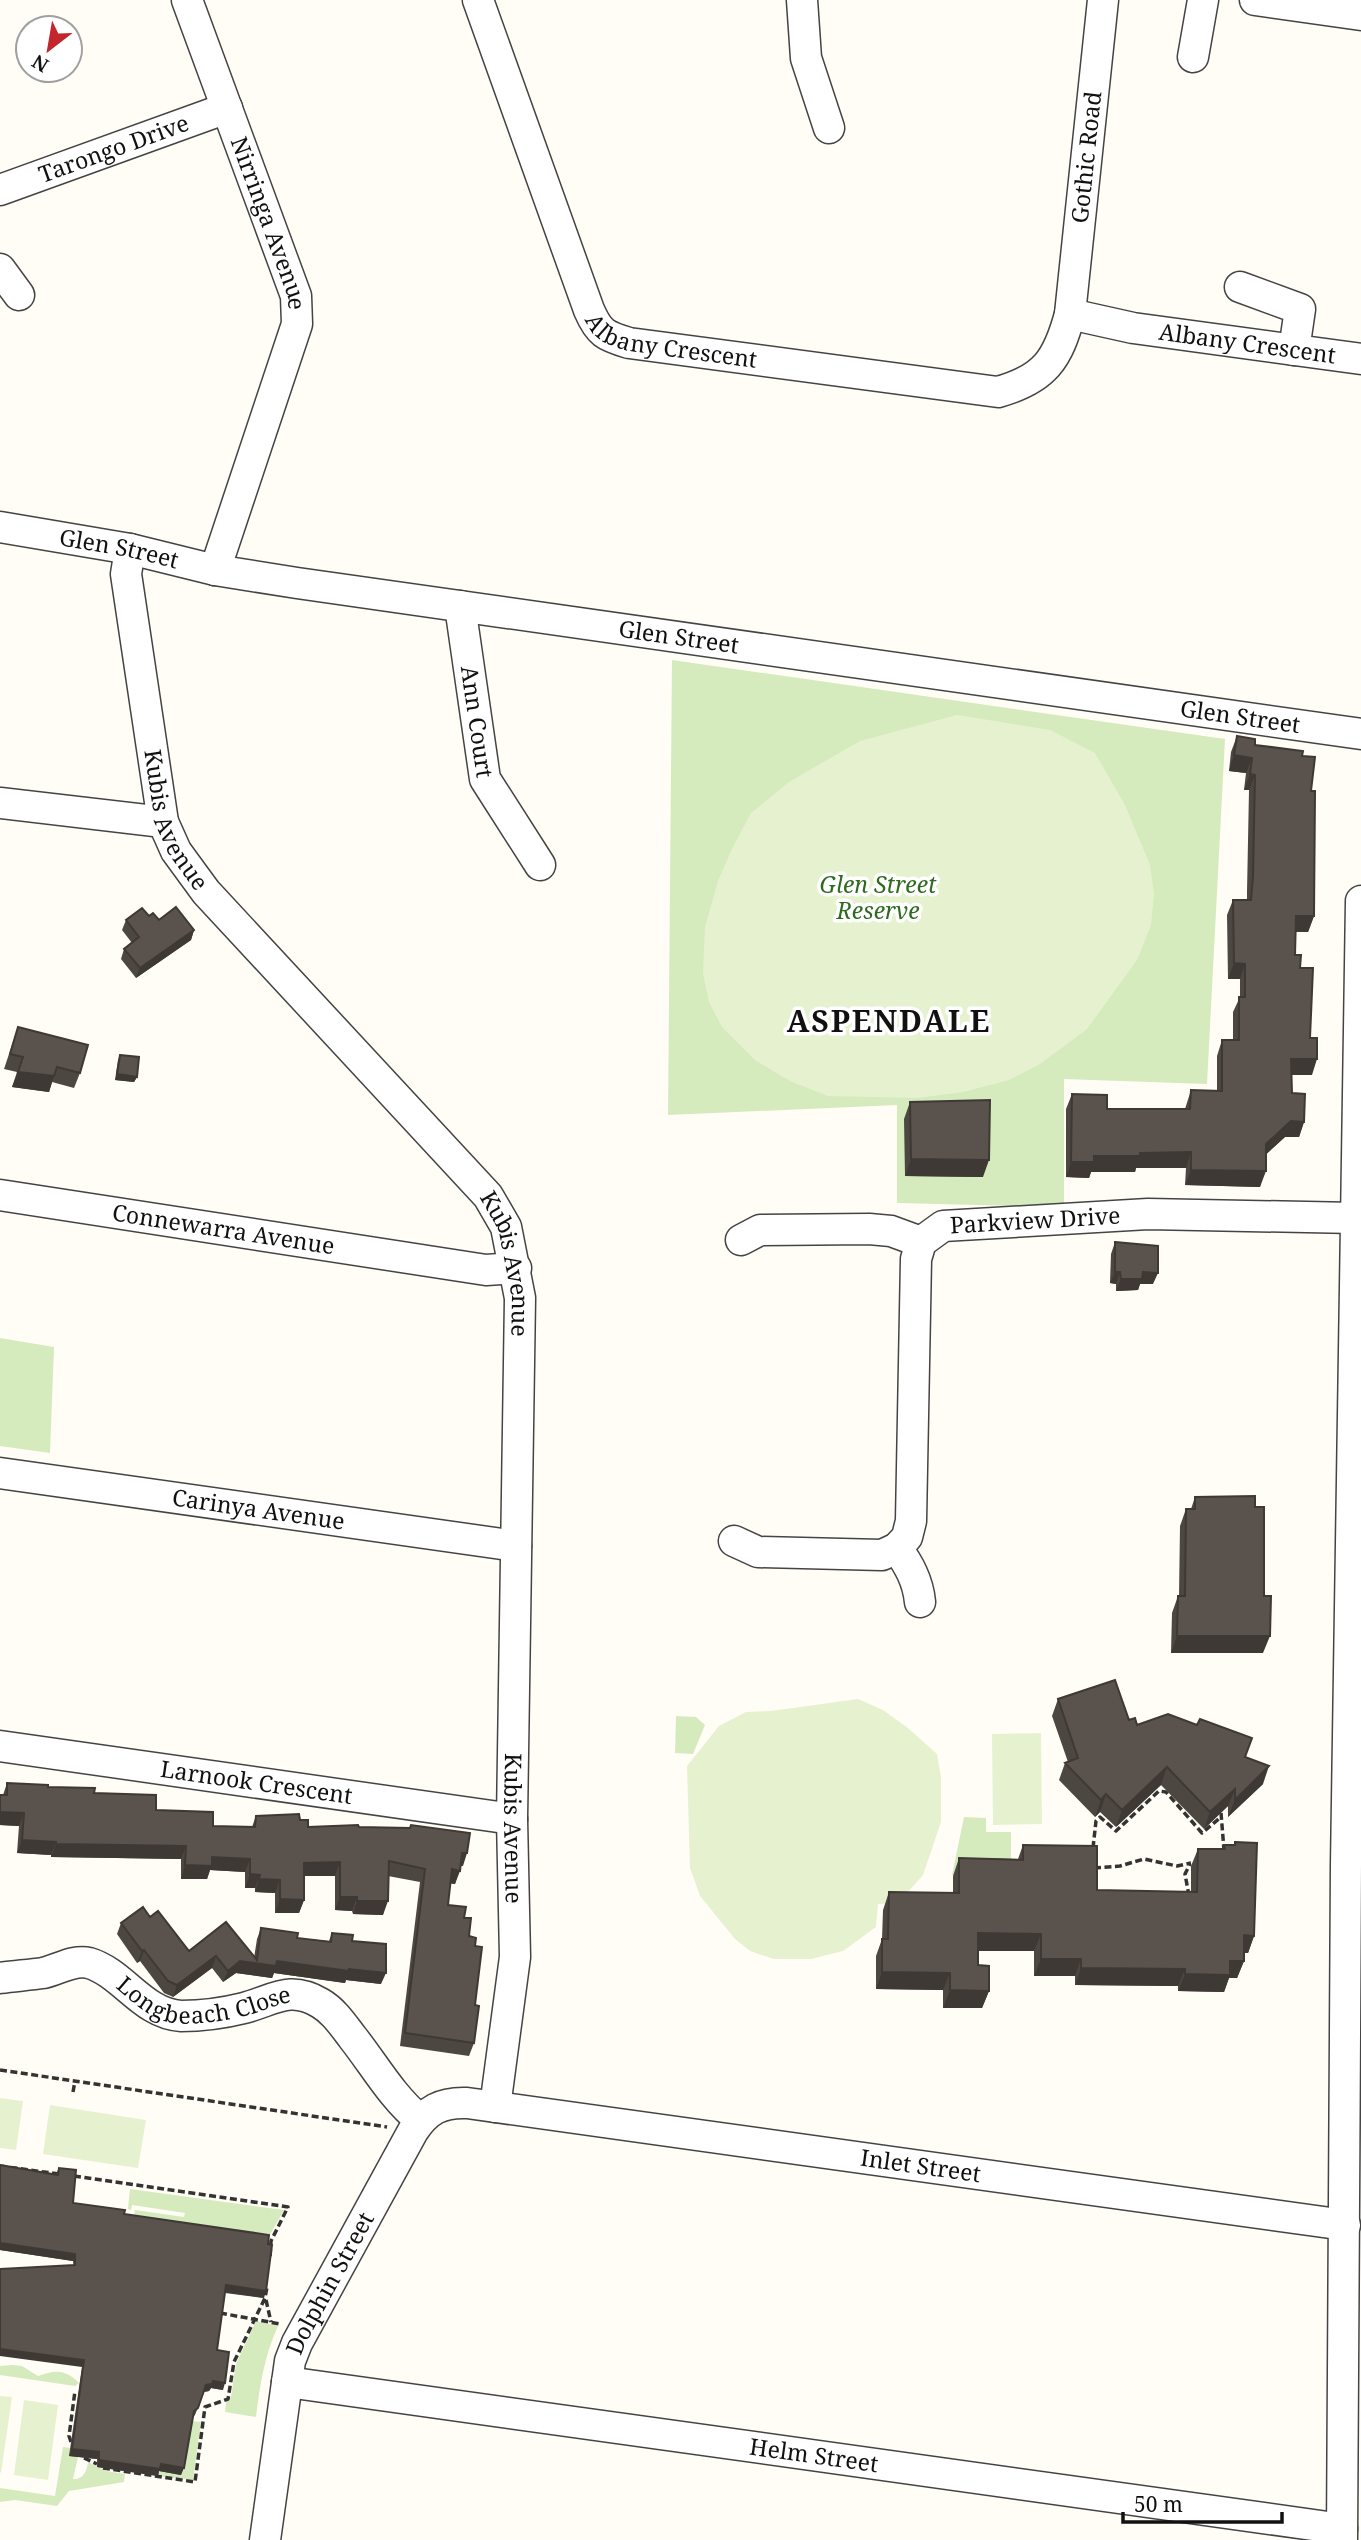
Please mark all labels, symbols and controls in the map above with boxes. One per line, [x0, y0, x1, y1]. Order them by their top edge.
north arrow [14, 14, 84, 84]
text: N [27, 49, 53, 79]
street label: Gothic Road [1063, 90, 1108, 225]
street label: Tarongo Drive [34, 106, 193, 190]
street label: Nirringa Avenue [224, 132, 313, 310]
street label: Albany Crescent [578, 307, 759, 375]
street label: Albany Crescent [1157, 315, 1338, 370]
street label: Glen Street [57, 520, 182, 575]
street label: Glen Street [617, 612, 741, 661]
street label: Ann Court [454, 664, 502, 780]
street label: Glen Street [1178, 692, 1302, 740]
street label: Kubis Avenue [137, 747, 216, 896]
park label: Glen Street Reserve [820, 868, 937, 926]
district label: ASPENDALE [787, 1000, 991, 1041]
street label: Kubis Avenue [473, 1184, 537, 1337]
street label: Connewarra Avenue [110, 1196, 337, 1261]
street label: Parkview Drive [949, 1199, 1121, 1241]
street label: Carinya Avenue [170, 1481, 347, 1537]
street label: Larnook Crescent [159, 1752, 354, 1811]
street label: Kubis Avenue [497, 1753, 531, 1904]
street label: Longbeach Close [110, 1968, 293, 2031]
street label: Inlet Street [859, 2141, 983, 2189]
street label: Dolphin Street [277, 2206, 381, 2359]
street label: Helm Street [748, 2430, 880, 2479]
scale bar [1123, 2480, 1282, 2524]
text: 50 m [1134, 2490, 1183, 2518]

